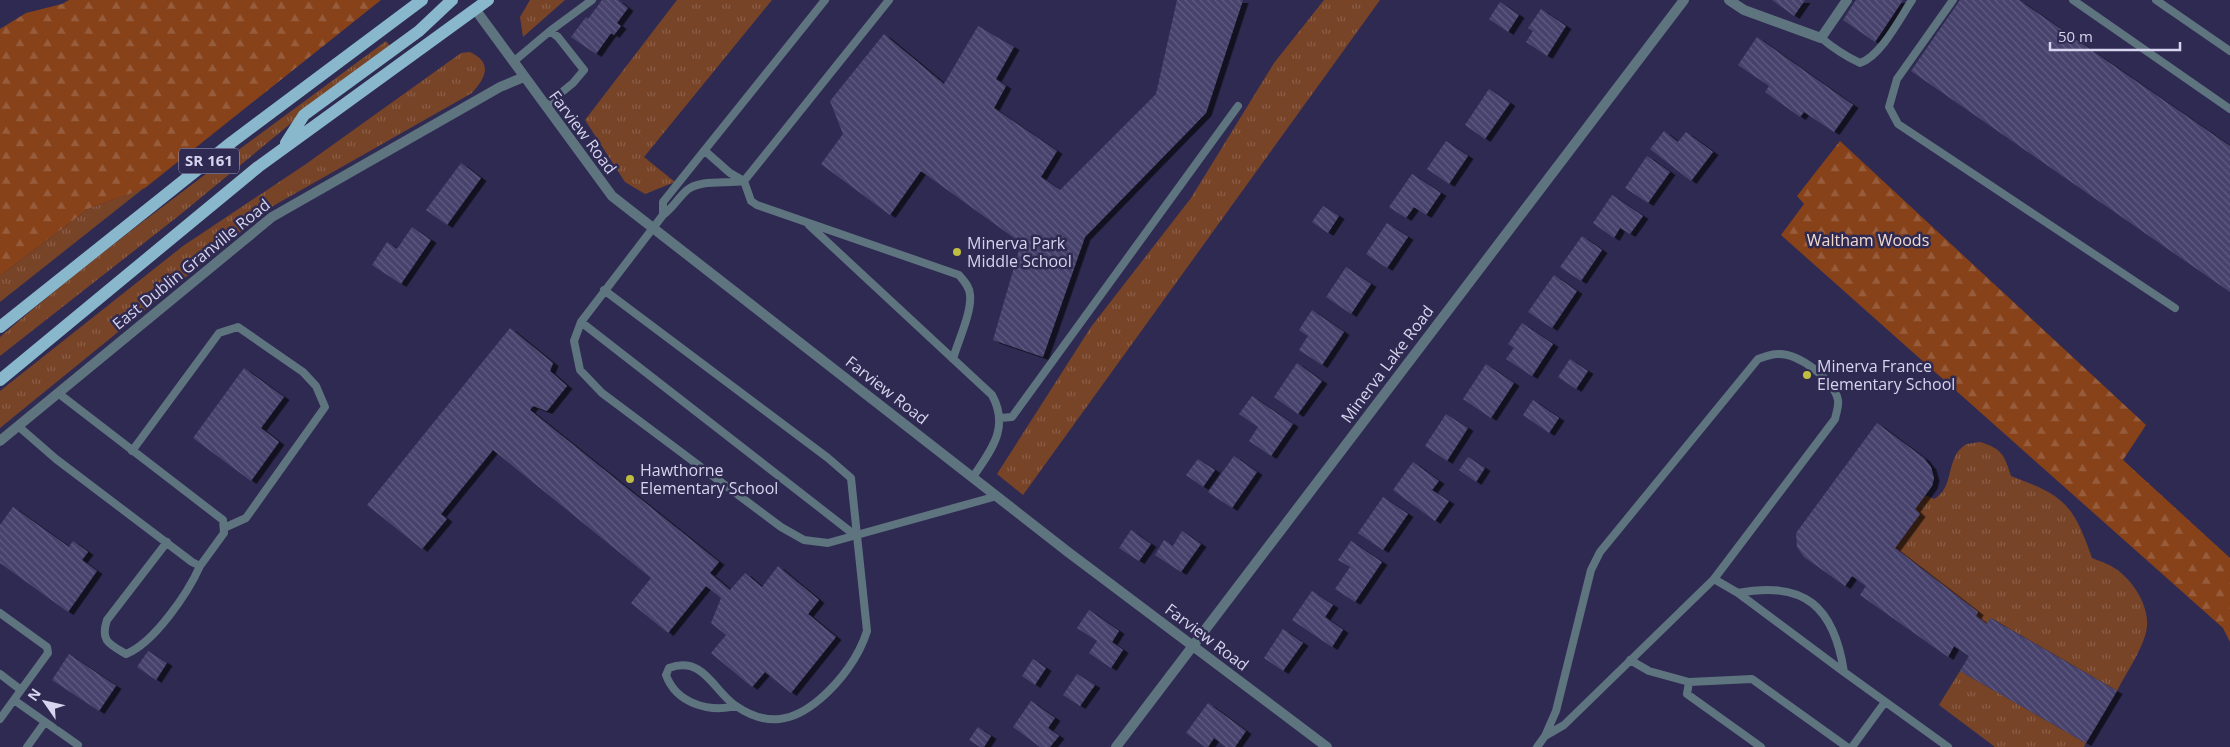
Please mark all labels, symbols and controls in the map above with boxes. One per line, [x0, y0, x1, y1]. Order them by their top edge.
scale bar [2050, 20, 2180, 52]
text: 50 m [2058, 26, 2093, 46]
street label: Farview Road [544, 86, 622, 178]
road number: SR 161 [179, 148, 239, 174]
street label: East Dublin Granville Road [108, 194, 274, 334]
park label: Waltham Woods [1807, 229, 1929, 251]
place label: Minerva Park Middle School [967, 232, 1072, 272]
marker: Minerva Park Middle School [951, 246, 963, 258]
street label: Minerva Lake Road [1336, 301, 1438, 427]
street label: Farview Road [841, 351, 933, 429]
place label: Minerva France Elementary School [1817, 355, 1955, 395]
marker: Minerva France Elementary School [1801, 369, 1813, 381]
place label: Hawthorne Elementary School [640, 459, 778, 499]
marker: Hawthorne Elementary School [624, 473, 636, 485]
street label: Farview Road [1161, 598, 1253, 676]
north arrow [20, 677, 70, 727]
text: N [23, 684, 45, 704]

